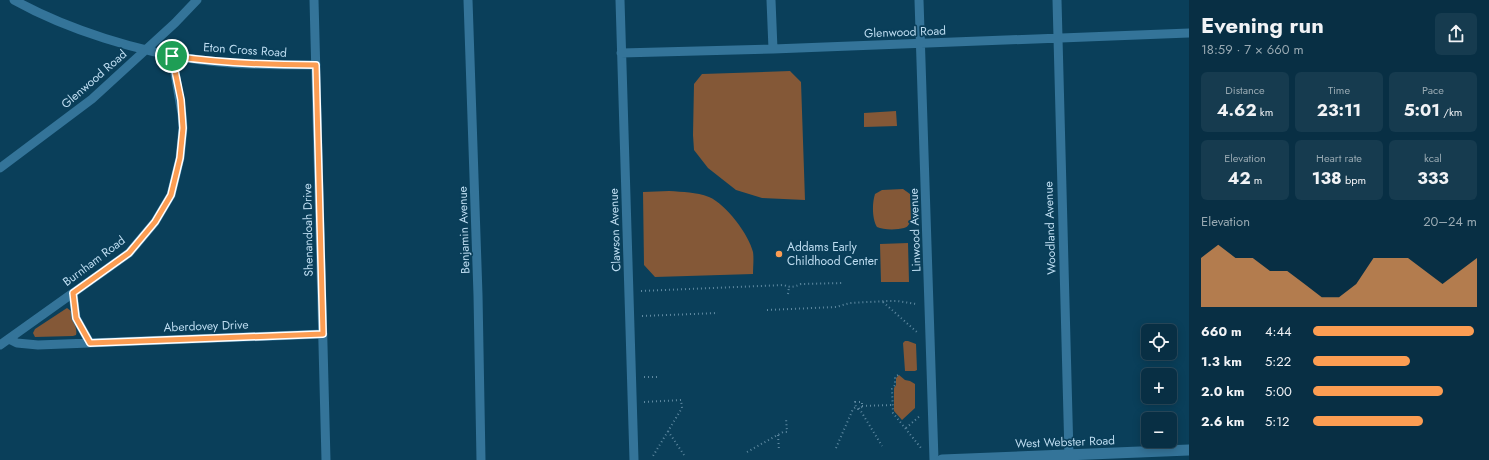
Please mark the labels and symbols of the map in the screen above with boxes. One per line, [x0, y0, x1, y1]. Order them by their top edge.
street label: Glenwood Road [864, 22, 946, 42]
street label: Eton Cross Road [203, 38, 287, 62]
pin [155, 39, 189, 73]
street label: Glenwood Road [57, 45, 131, 113]
street label: Woodland Avenue [1039, 181, 1061, 275]
street label: Shenandoah Drive [298, 183, 318, 277]
street label: Benjamin Avenue [453, 186, 475, 274]
street label: Clawson Avenue [605, 188, 625, 272]
street label: Linwood Avenue [905, 188, 925, 272]
street label: Burnham Road [59, 231, 129, 291]
place label: Addams Early Childhood Center [787, 238, 879, 270]
marker: Addams Early Childhood Center [774, 249, 784, 259]
street label: Aberdovey Drive [163, 316, 249, 336]
street label: West Webster Road [1015, 431, 1115, 453]

